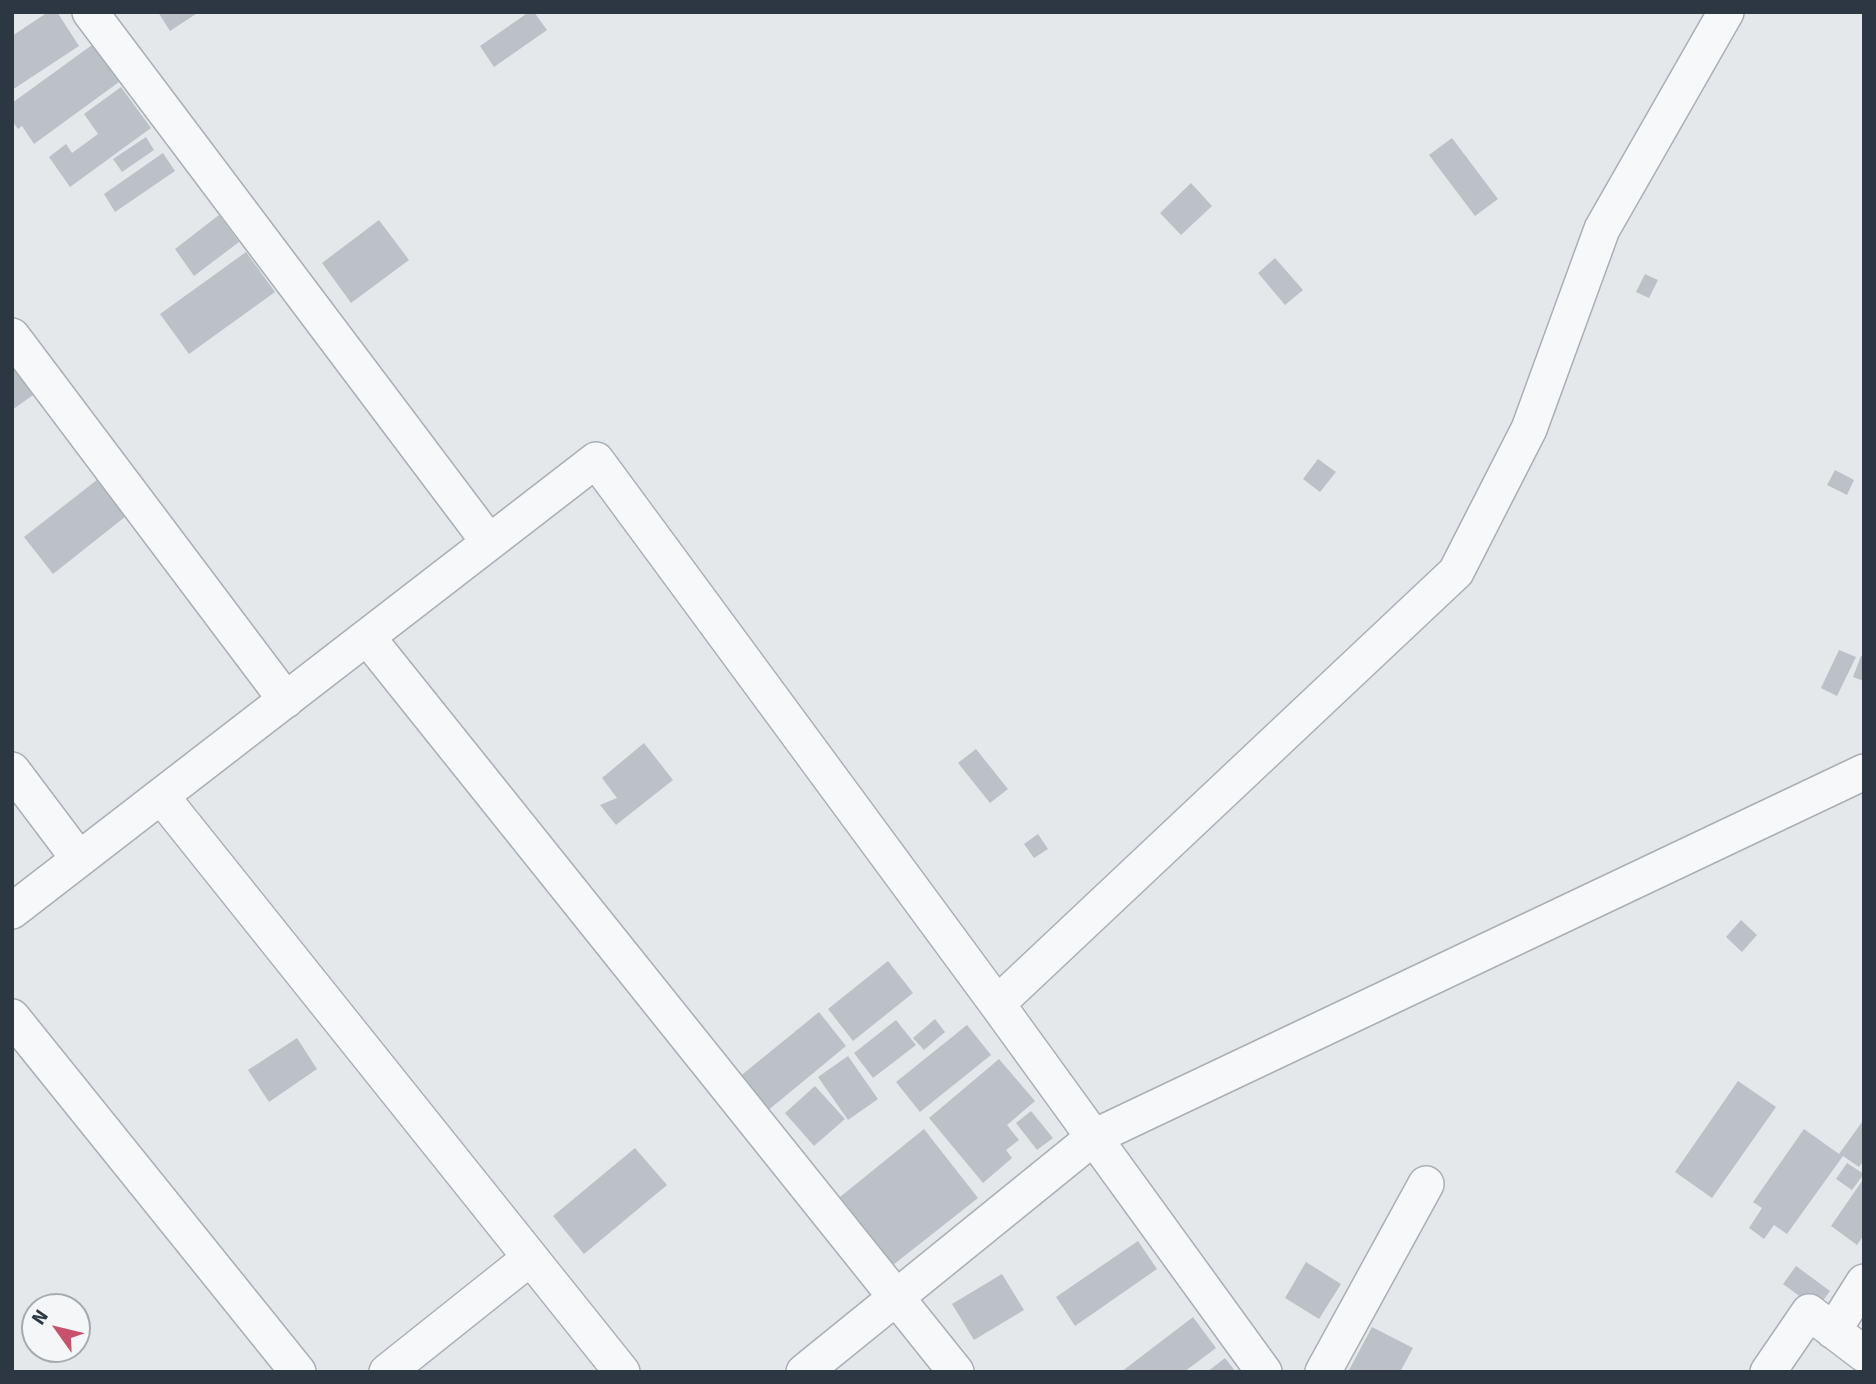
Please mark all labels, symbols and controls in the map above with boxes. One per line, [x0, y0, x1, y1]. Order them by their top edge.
north arrow [21, 1293, 91, 1363]
text: N [27, 1305, 54, 1330]

